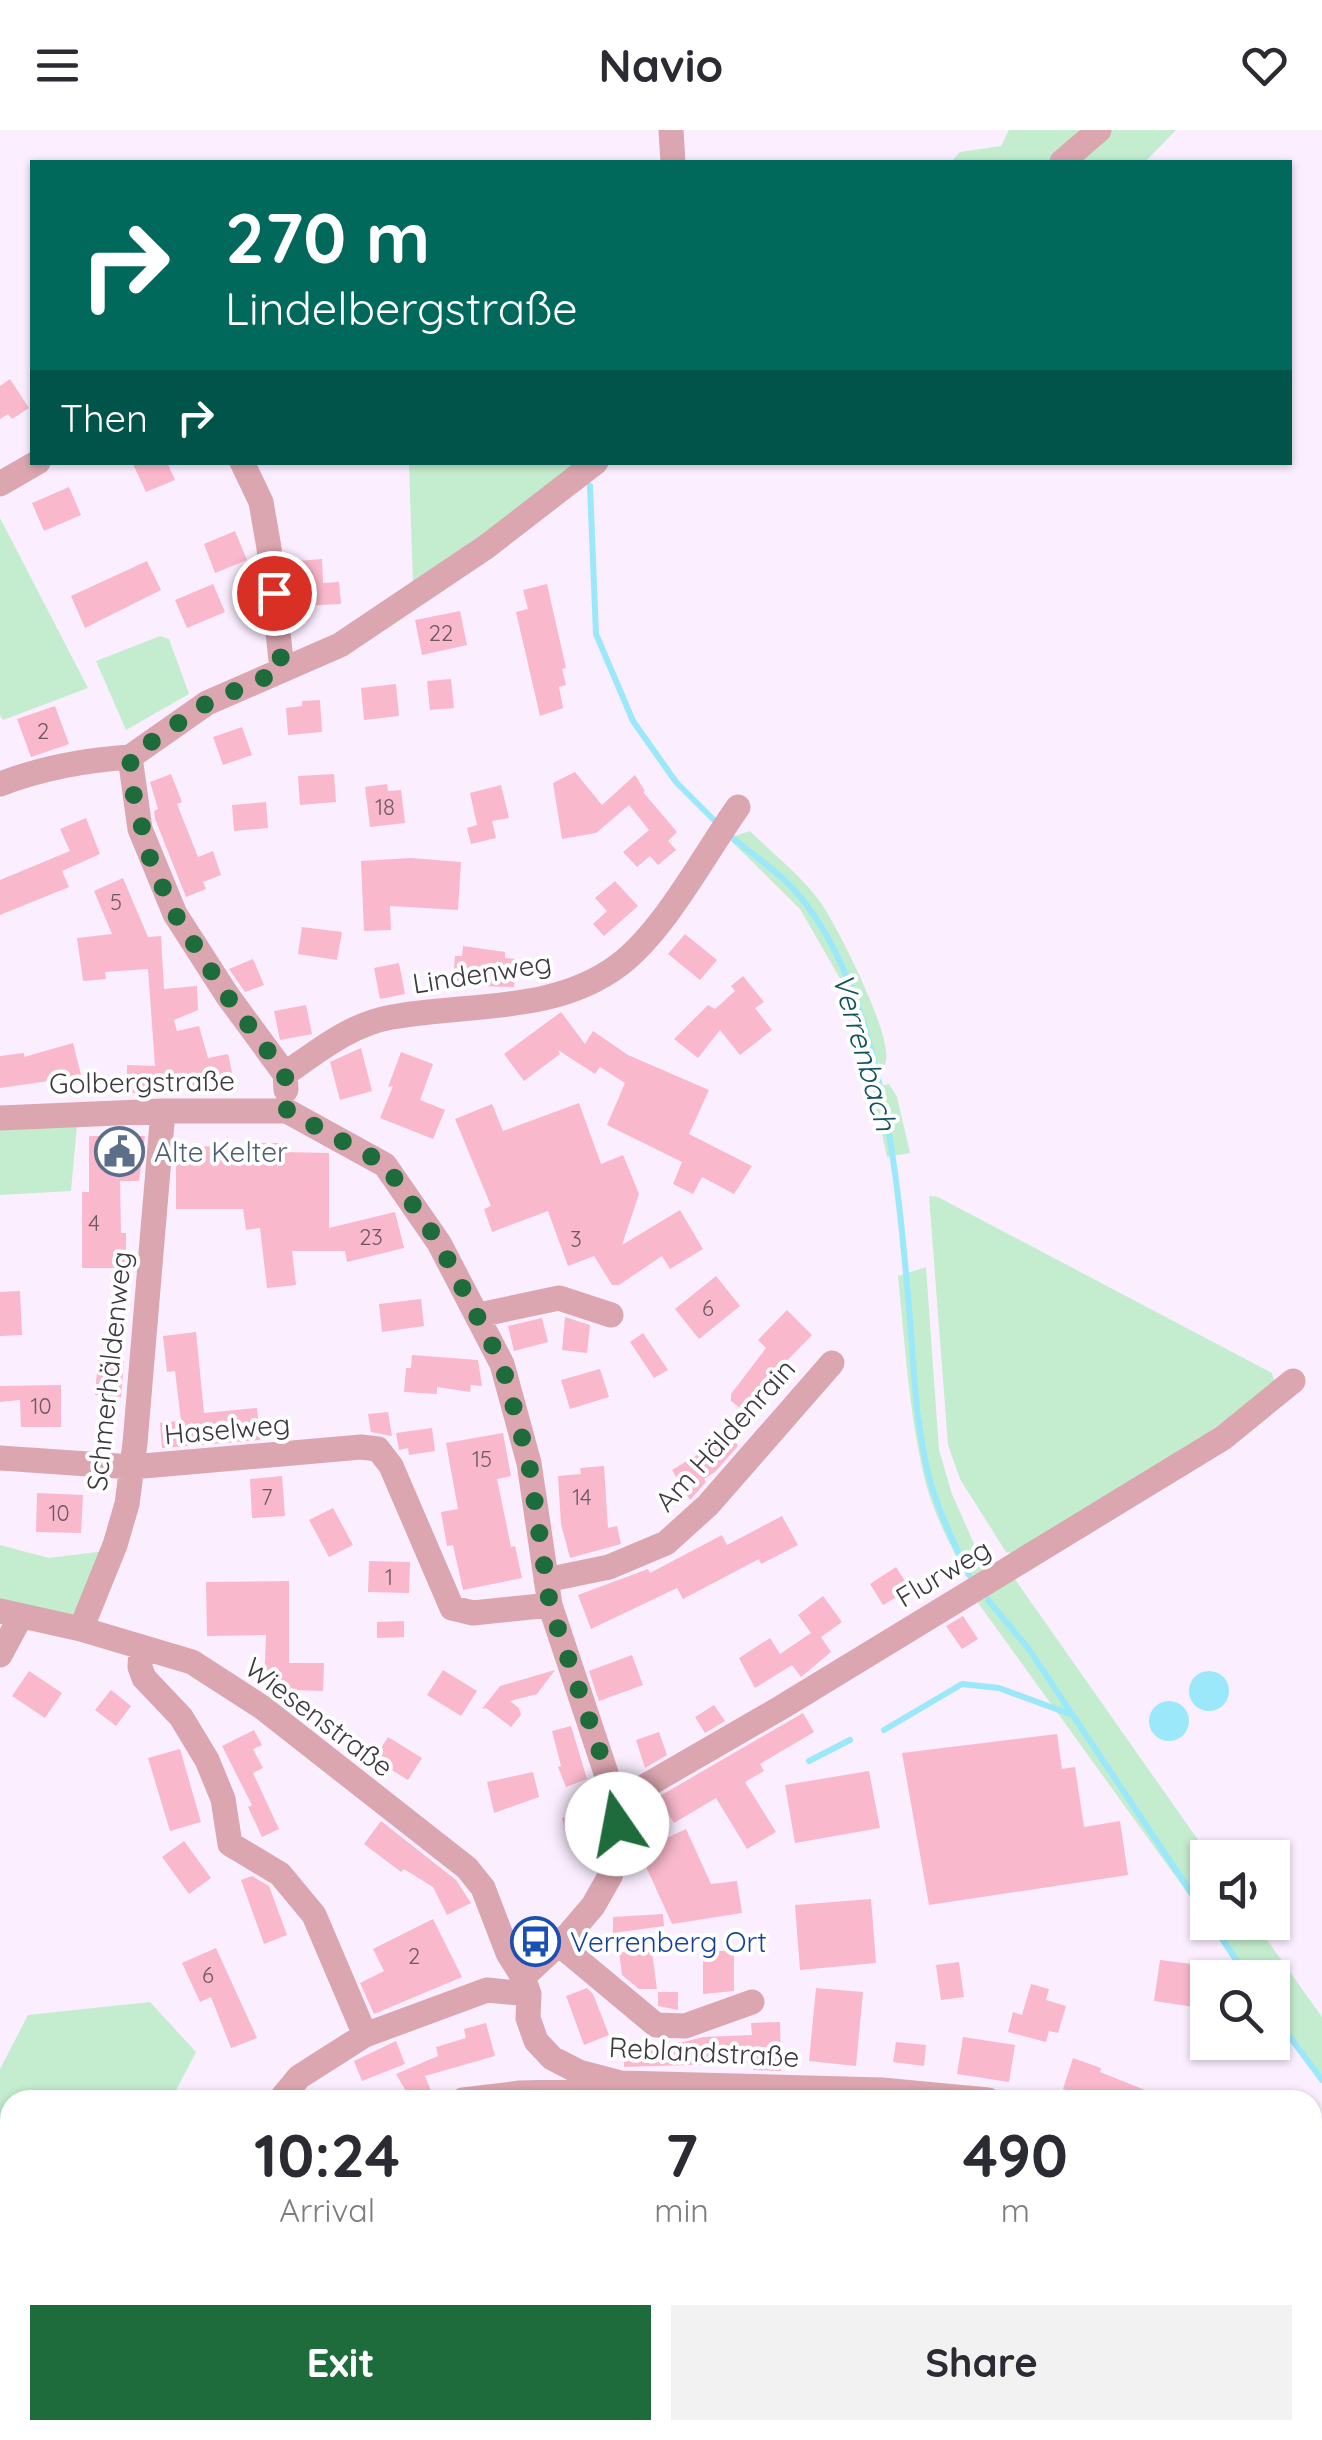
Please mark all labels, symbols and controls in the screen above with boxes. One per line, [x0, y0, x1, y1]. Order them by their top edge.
text: Navio [599, 37, 723, 93]
icon: menu [30, 38, 85, 93]
icon: heart [1237, 38, 1292, 93]
text: 270 m [225, 193, 430, 281]
icon: right [60, 200, 190, 330]
text: Lindelbergstraße [225, 280, 578, 336]
icon: right [168, 390, 223, 445]
text: Then [60, 394, 148, 442]
pin [232, 551, 317, 636]
icon: arrive [247, 566, 302, 621]
house number: 22 [429, 619, 453, 647]
house number: 2 [37, 717, 49, 745]
house number: 18 [375, 793, 395, 821]
house number: 5 [110, 888, 122, 916]
street label: Lindenweg [410, 944, 554, 1001]
water label: Verrenbach [824, 969, 906, 1136]
street label: Golbergstraße [49, 1062, 235, 1101]
public building icon: Alte Kelter [93, 1126, 145, 1178]
place label: Alte Kelter [154, 1134, 288, 1169]
house number: 4 [88, 1209, 100, 1237]
house number: 23 [359, 1223, 383, 1251]
house number: 3 [570, 1225, 582, 1253]
street label: Schmerhäldenweg [79, 1250, 138, 1492]
house number: 6 [702, 1294, 714, 1322]
street label: Am Häldenrain [647, 1351, 802, 1518]
house number: 10 [30, 1392, 52, 1420]
street label: Haselweg [163, 1406, 291, 1451]
house number: 15 [472, 1445, 492, 1473]
house number: 7 [261, 1483, 273, 1511]
house number: 14 [572, 1483, 592, 1511]
house number: 10 [48, 1499, 70, 1527]
street label: Flurweg [889, 1531, 997, 1614]
house number: 1 [385, 1563, 393, 1591]
street label: Wiesenstraße [238, 1649, 400, 1784]
position arrow [565, 1772, 669, 1876]
map controls [1190, 1840, 1290, 2060]
button: sound [1190, 1840, 1290, 1940]
bus stop icon: Verrenberg Ort [509, 1916, 561, 1968]
place label: Verrenberg Ort [570, 1924, 767, 1959]
house number: 2 [408, 1942, 420, 1970]
button: search [1190, 1960, 1290, 2060]
house number: 6 [202, 1961, 214, 1989]
street label: Reblandstraße [608, 2029, 800, 2074]
text: 10:24 [254, 2117, 400, 2192]
text: 7 [665, 2117, 698, 2192]
text: 490 [963, 2117, 1068, 2192]
text: Arrival [279, 2190, 375, 2230]
text: min [654, 2190, 709, 2230]
text: m [1001, 2190, 1030, 2230]
button: Exit [30, 2305, 651, 2420]
button: Share [671, 2305, 1292, 2420]

